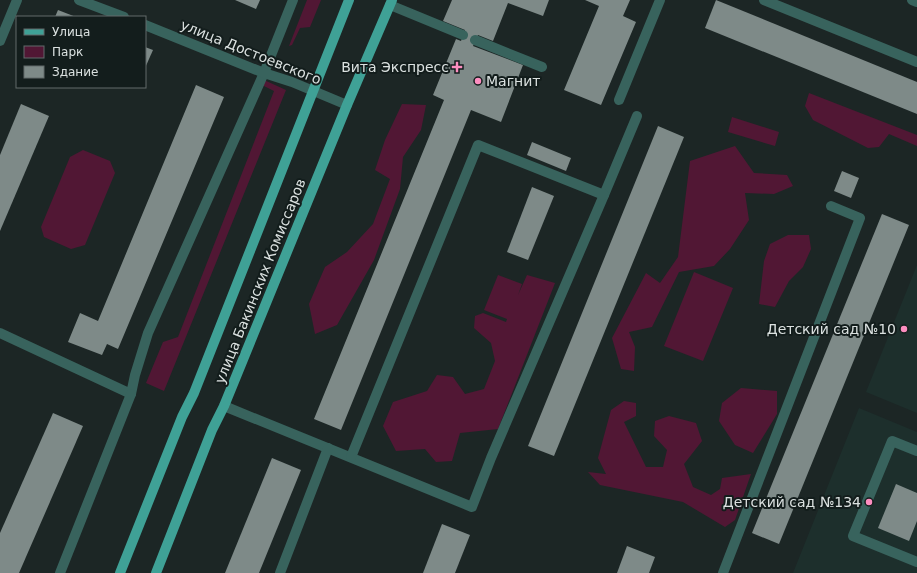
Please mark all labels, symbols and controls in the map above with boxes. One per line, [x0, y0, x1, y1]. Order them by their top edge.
legend [16, 16, 146, 88]
street label: улица Достоевского [178, 16, 324, 88]
text: Улица [52, 25, 90, 39]
text: Парк [52, 45, 83, 59]
place label: Вита Экспресс [341, 59, 449, 75]
marker: Вита Экспресс [452, 62, 462, 72]
text: Здание [52, 65, 98, 79]
place label: Магнит [486, 73, 540, 89]
marker: Магнит [473, 76, 483, 86]
street label: улица Бакинских Комиссаров [211, 176, 309, 386]
place label: Детский сад №10 [767, 321, 896, 337]
marker: Детский сад №10 [899, 324, 909, 334]
place label: Детский сад №134 [723, 494, 861, 510]
marker: Детский сад №134 [864, 497, 874, 507]

